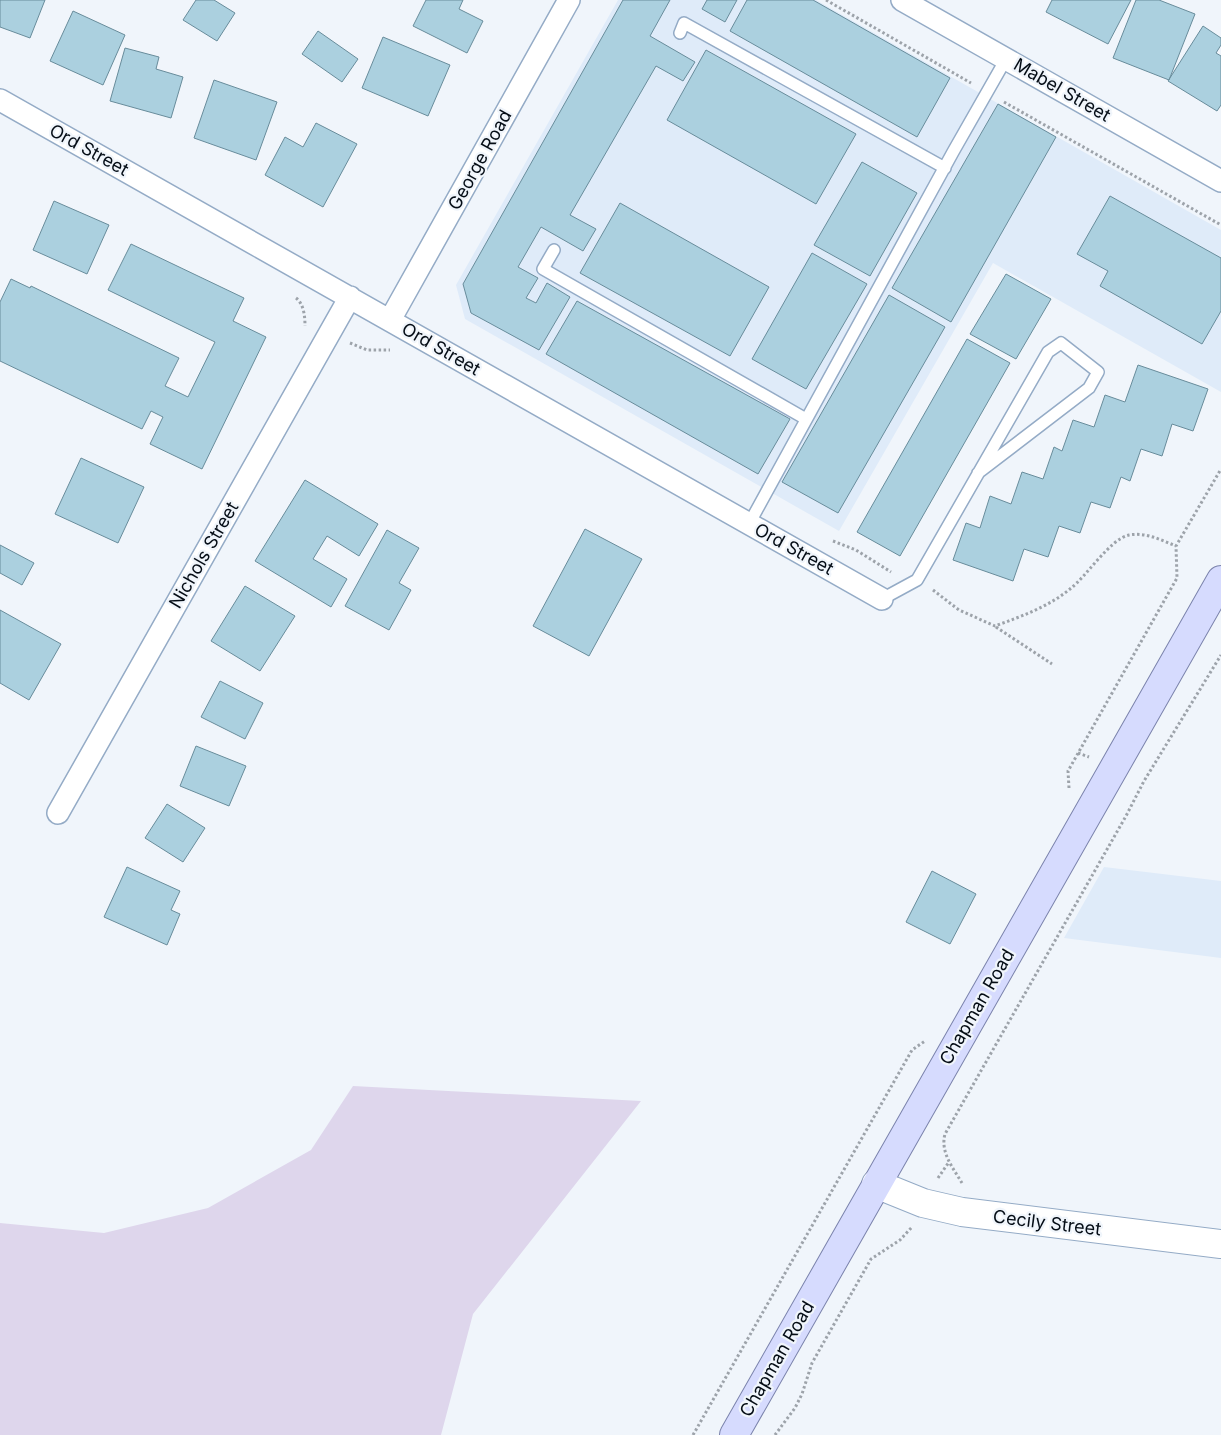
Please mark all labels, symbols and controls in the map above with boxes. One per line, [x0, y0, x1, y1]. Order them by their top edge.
street label: Mabel Street [1010, 53, 1114, 126]
street label: George Road [443, 106, 516, 213]
street label: Ord Street [46, 119, 133, 180]
street label: Ord Street [398, 318, 484, 379]
street label: Nichols Street [165, 498, 243, 612]
street label: Ord Street [751, 518, 838, 579]
street label: Chapman Road [935, 945, 1018, 1068]
street label: Cecily Street [992, 1205, 1102, 1240]
street label: Chapman Road [735, 1297, 818, 1420]

